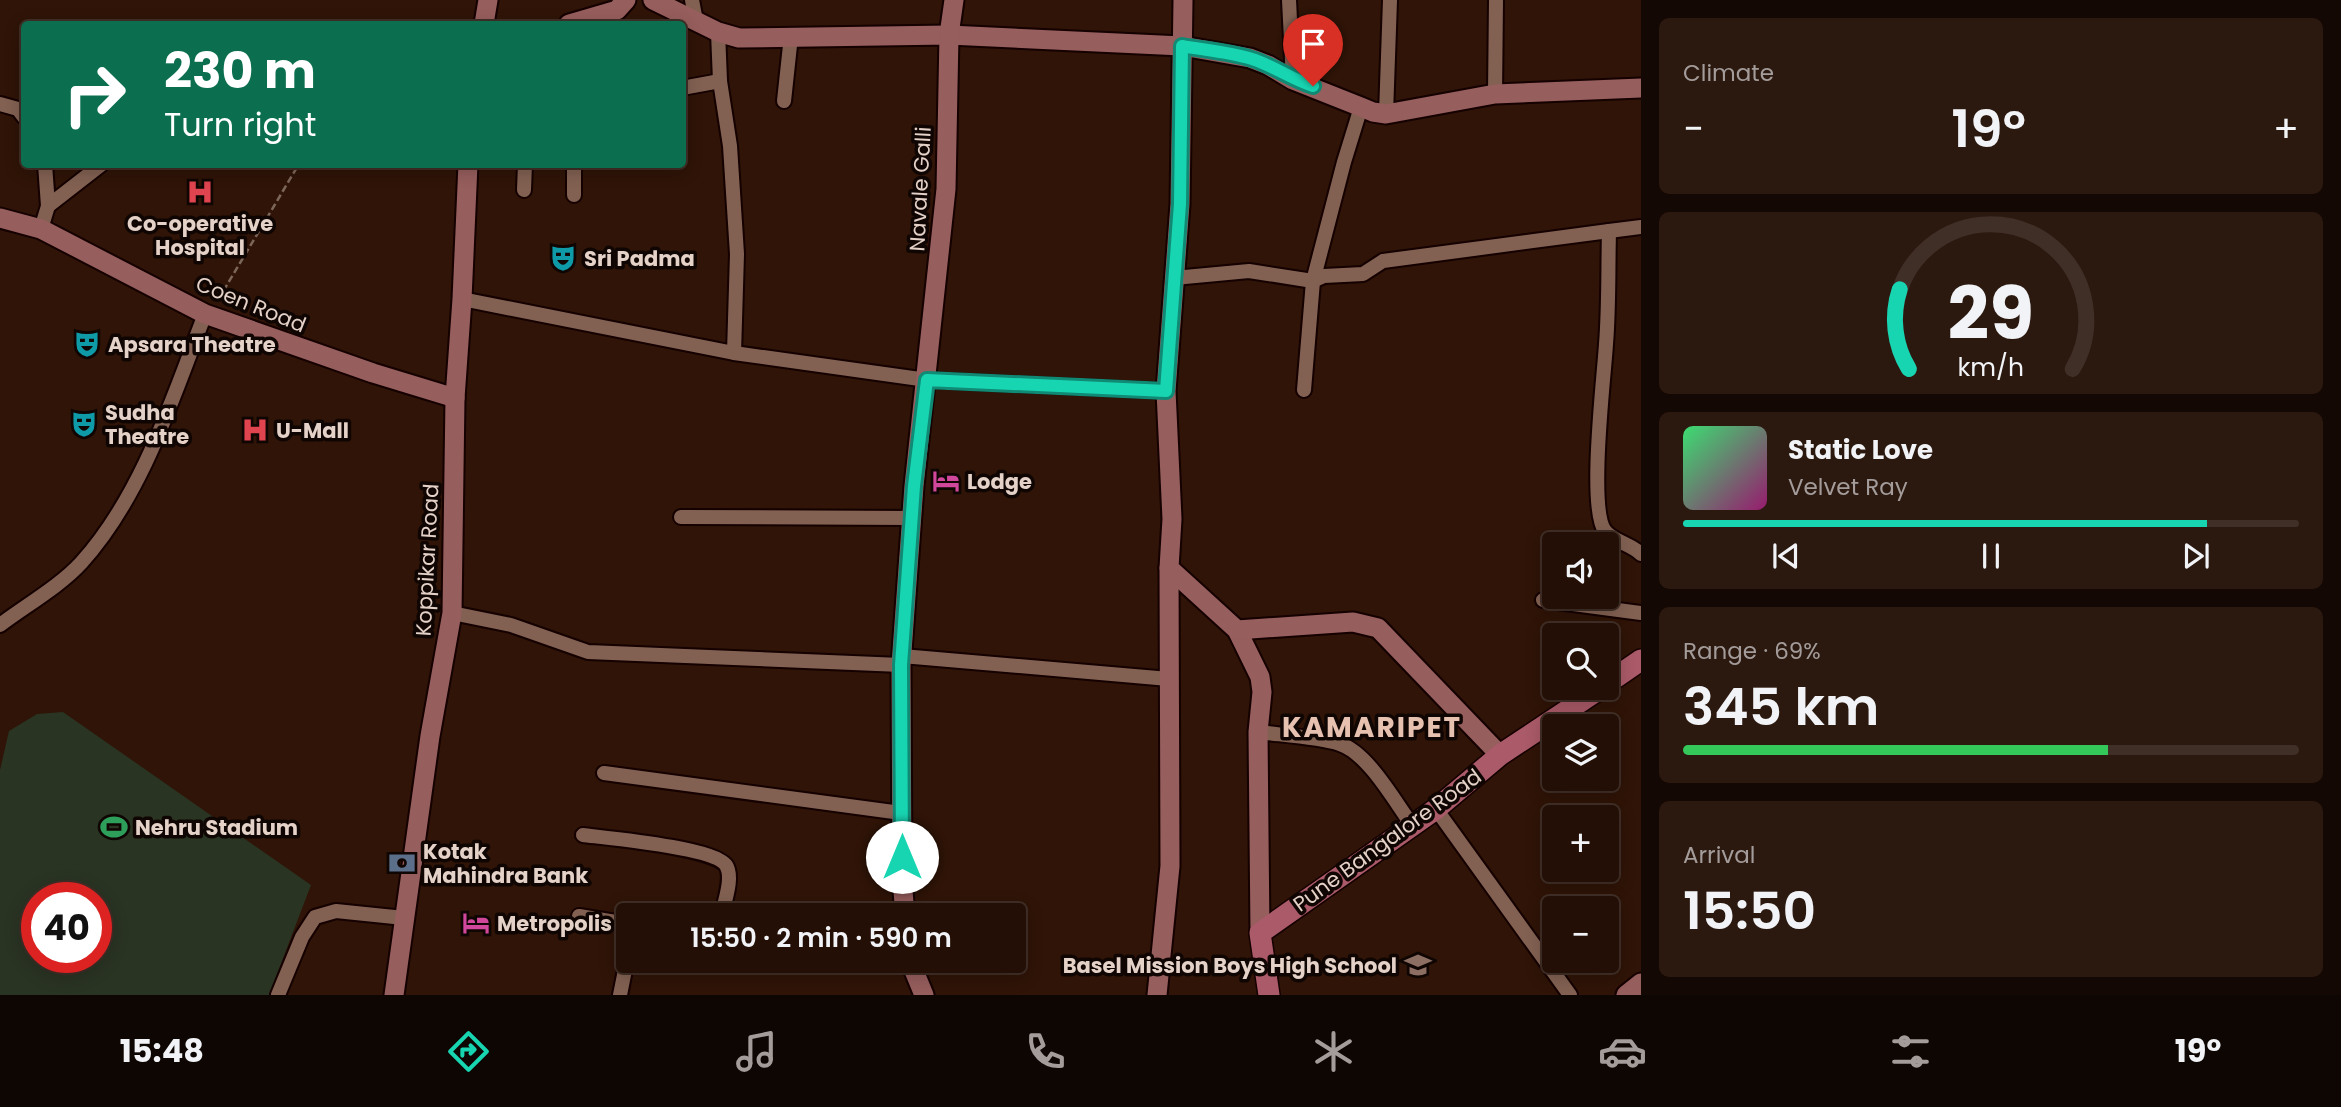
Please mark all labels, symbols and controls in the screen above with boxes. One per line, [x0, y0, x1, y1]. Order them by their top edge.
pin [1283, 14, 1343, 86]
icon: arrive [1294, 25, 1332, 63]
text: 230 m [164, 37, 316, 105]
icon: right [49, 49, 140, 140]
text: Climate [1683, 57, 1774, 89]
text: 19° [1951, 92, 2026, 165]
text: Turn right [164, 102, 316, 147]
text: − [1683, 102, 1704, 155]
text: + [2273, 102, 2299, 155]
street label: Navale Galli [902, 126, 938, 252]
hospital icon: Co-operative Hospital [185, 177, 215, 207]
place label: Co-operative Hospital [127, 209, 273, 262]
theatre icon: Sri Padma [548, 243, 578, 273]
place label: Sri Padma [584, 244, 695, 273]
text: 29 [1948, 264, 2034, 365]
street label: Coen Road [192, 269, 310, 339]
theatre icon: Apsara Theatre [72, 329, 102, 359]
place label: Apsara Theatre [108, 330, 276, 359]
text: km/h [1958, 350, 2024, 385]
place label: Sudha Theatre [105, 398, 189, 451]
theatre icon: Sudha Theatre [69, 409, 99, 439]
hospital icon: U-Mall [240, 415, 270, 445]
place label: U-Mall [276, 416, 349, 445]
text: Static Love [1788, 432, 1933, 468]
hotel icon: Lodge [931, 466, 961, 496]
place label: Lodge [967, 467, 1032, 496]
text: Velvet Ray [1788, 471, 1908, 503]
street label: Koppikar Road [409, 483, 445, 637]
map controls [1542, 532, 1619, 973]
button: sound [1542, 532, 1619, 609]
icon: previous [1767, 537, 1805, 575]
icon: pause [1972, 537, 2010, 575]
icon: next [2177, 537, 2215, 575]
button: search [1542, 623, 1619, 700]
text: Range · 69% [1683, 635, 1821, 667]
text: 345 km [1683, 670, 1879, 743]
district label: KAMARIPET [1282, 708, 1462, 747]
button: layers [1542, 714, 1619, 791]
street label: Pune Bangalore Road [1287, 762, 1487, 918]
button: + [1542, 805, 1619, 882]
sports icon: Nehru Stadium [99, 812, 129, 842]
place label: Nehru Stadium [135, 813, 298, 842]
position arrow [865, 820, 939, 894]
place label: Kotak Mahindra Bank [423, 837, 588, 890]
text: Arrival [1683, 839, 1755, 871]
bank icon: Kotak Mahindra Bank [387, 848, 417, 878]
text: 15:50 [1683, 874, 1816, 947]
speed limit sign: 40 [21, 882, 112, 973]
button: − [1542, 896, 1619, 973]
hotel icon: Metropolis [461, 908, 491, 938]
place label: Metropolis [497, 909, 612, 938]
text: 15:50 · 2 min · 590 m [690, 920, 952, 956]
school or university icon: Basel Mission Boys High School [1403, 950, 1433, 980]
place label: Basel Mission Boys High School [1063, 951, 1397, 980]
icon: directions [444, 1027, 493, 1076]
icon: music [732, 1027, 781, 1076]
icon: phone [1021, 1027, 1070, 1076]
icon: climate [1309, 1027, 1358, 1076]
icon: car [1598, 1027, 1647, 1076]
icon: filters [1886, 1027, 1935, 1076]
text: 15:48 [120, 1028, 204, 1073]
text: 19° [2175, 1028, 2221, 1073]

